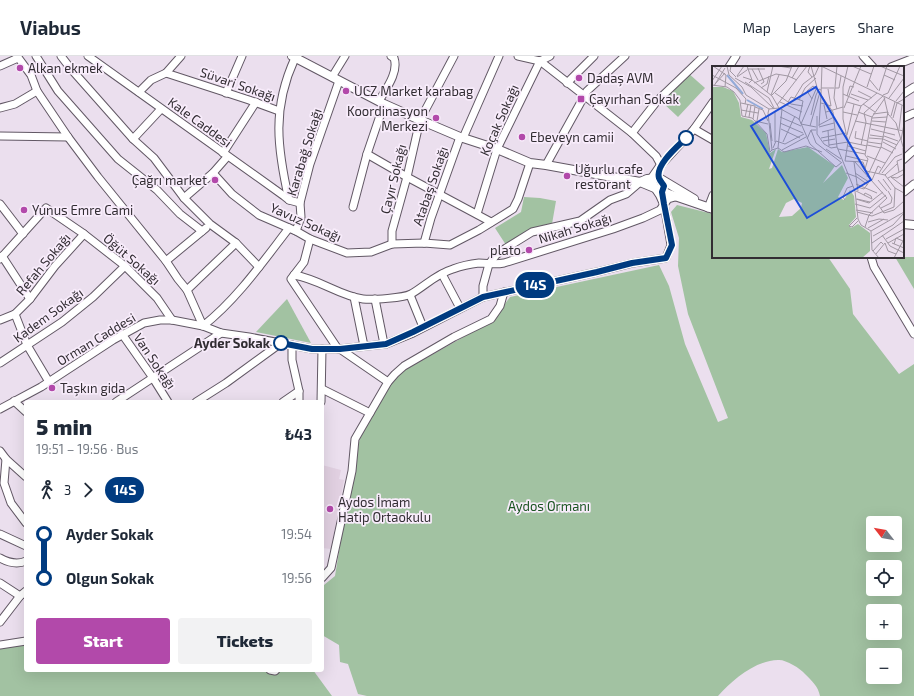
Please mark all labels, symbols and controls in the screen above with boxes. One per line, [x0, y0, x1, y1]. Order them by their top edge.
text: Viabus [20, 16, 81, 39]
text: Map [743, 19, 771, 36]
text: Layers [793, 19, 835, 36]
text: Share [857, 19, 894, 36]
place label: Alkan ekmek [28, 60, 103, 76]
marker: Alkan ekmek [15, 63, 25, 73]
street label: Süvari Sokağı [198, 64, 278, 104]
inset map [712, 66, 904, 258]
place label: Dadaş AVM [587, 70, 654, 87]
marker: Dadaş AVM [574, 73, 584, 83]
street label: Koçak Sokağı [476, 82, 523, 159]
place label: UCZ Market karabag [354, 83, 473, 99]
marker: UCZ Market karabag [341, 86, 351, 96]
place label: Çayırhan Sokak [589, 91, 679, 108]
street label: Kale Caddesi [165, 94, 235, 150]
marker: Çayırhan Sokak [576, 94, 586, 104]
place label: Koordinasyon Merkezi [347, 103, 428, 134]
street label: Karabağ Sokağı [283, 106, 325, 198]
marker: Koordinasyon Merkezi [431, 113, 441, 123]
place label: Ebeveyn camii [530, 129, 614, 145]
unlabelled marker [678, 130, 694, 146]
marker: Ebeveyn camii [517, 132, 527, 142]
street label: Çayır Sokağı [377, 142, 410, 216]
street label: Atabaş Sokağı [409, 144, 452, 228]
place label: Uğurlu cafe restorant [575, 161, 643, 192]
marker: Uğurlu cafe restorant [562, 171, 572, 181]
place label: Çağrı market [132, 172, 207, 189]
marker: Çağrı market [210, 175, 220, 185]
street label: Yavuz Sokağı [268, 199, 344, 245]
place label: Yunus Emre Cami [32, 202, 133, 218]
marker: Yunus Emre Cami [19, 205, 29, 215]
street label: Nikah Sokağı [537, 209, 613, 247]
street label: Refah Sokağı [12, 230, 74, 298]
street label: Öğüt Sokağı [100, 230, 164, 288]
place label: plato [490, 242, 521, 258]
marker: plato [524, 245, 534, 255]
line badge: 14S [512, 272, 558, 298]
text: 14S [523, 276, 547, 293]
street label: Kadem Sokağı [10, 284, 86, 346]
street label: Orman Caddesi [54, 309, 138, 369]
street label: Van Sokağı [130, 330, 180, 392]
place label: Ayder Sokak [194, 335, 271, 351]
marker: Ayder Sokak [273, 335, 289, 351]
place label: Taşkın gida [60, 380, 125, 397]
marker: Taşkın gida [47, 383, 57, 393]
text: 5 min [36, 413, 92, 439]
text: ₺43 [285, 425, 312, 443]
text: 19:51 – 19:56 · Bus [36, 441, 138, 457]
icon: walk [36, 479, 58, 501]
icon: forward [77, 479, 99, 501]
text: 14S [113, 481, 136, 498]
text: 3 [64, 482, 71, 498]
place label: Aydos İmam Hatip Ortaokulu [338, 494, 431, 525]
park label: Aydos Ormanı [508, 498, 590, 514]
marker: Aydos İmam Hatip Ortaokulu [325, 504, 335, 514]
north arrow [866, 516, 902, 552]
map controls [866, 516, 902, 684]
text: Ayder Sokak [66, 525, 154, 543]
text: 19:54 [281, 526, 312, 542]
button: locate [866, 560, 902, 596]
text: Olgun Sokak [66, 569, 154, 587]
text: 19:56 [282, 570, 312, 586]
button: + [866, 604, 902, 640]
button: Start [36, 618, 170, 664]
button: Tickets [178, 618, 312, 664]
button: − [866, 648, 902, 684]

